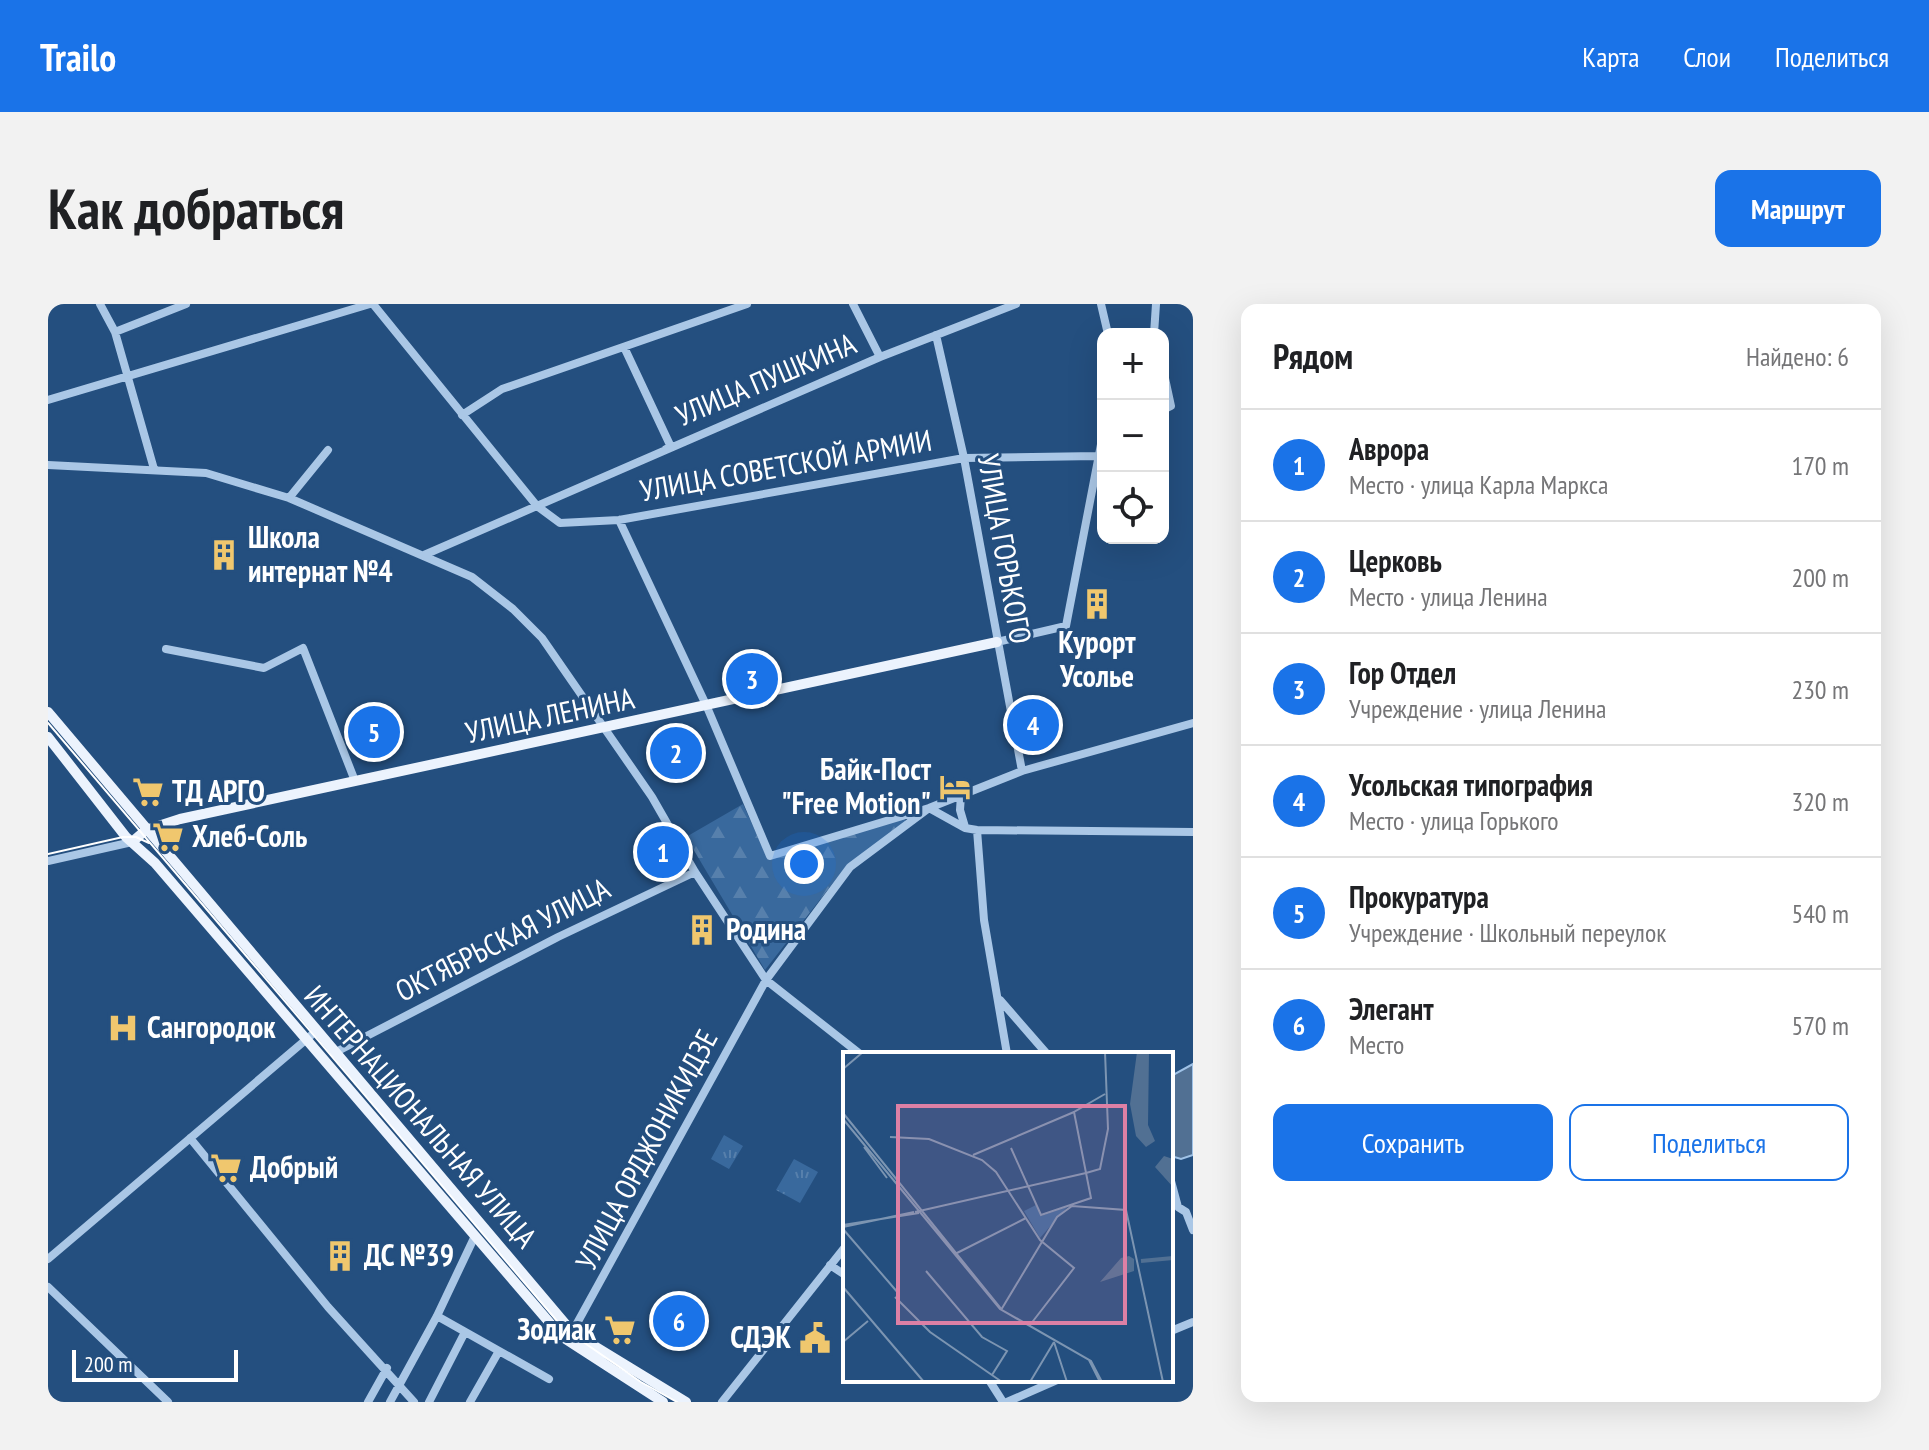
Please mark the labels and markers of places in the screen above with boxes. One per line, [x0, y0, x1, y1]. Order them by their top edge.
place label: Школа интернат №4 [248, 517, 393, 590]
building icon: Школа интернат №4 [207, 538, 241, 572]
building icon: Курорт Усолье [1080, 587, 1114, 621]
place label: Курорт Усолье [1058, 622, 1136, 695]
pin: 3 [726, 649, 778, 709]
pin: 4 [1007, 695, 1059, 755]
pin: 5 [348, 702, 400, 762]
pin: 2 [650, 723, 702, 783]
place label: Байк-Пост "Free Motion" [781, 749, 932, 822]
hotel icon: Байк-Пост "Free Motion" [938, 770, 972, 804]
place label: ТД АРГО [172, 771, 265, 810]
supermarket icon: ТД АРГО [131, 775, 165, 809]
place label: Хлеб-Соль [192, 816, 307, 855]
supermarket icon: Хлеб-Соль [151, 820, 185, 854]
pin: 1 [637, 822, 689, 882]
place label: Родина [726, 909, 806, 948]
building icon: Родина [685, 913, 719, 947]
place label: Сангородок [147, 1007, 276, 1046]
hospital icon: Сангородок [106, 1011, 140, 1045]
place label: Добрый [250, 1147, 338, 1186]
supermarket icon: Добрый [209, 1151, 243, 1185]
place label: ДС №39 [364, 1235, 454, 1274]
building icon: ДС №39 [323, 1239, 357, 1273]
pin: 6 [653, 1291, 705, 1351]
place label: Зодиак [517, 1309, 597, 1348]
supermarket icon: Зодиак [603, 1313, 637, 1347]
place label: СДЭК [730, 1317, 791, 1356]
public building icon: СДЭК [798, 1321, 832, 1355]

